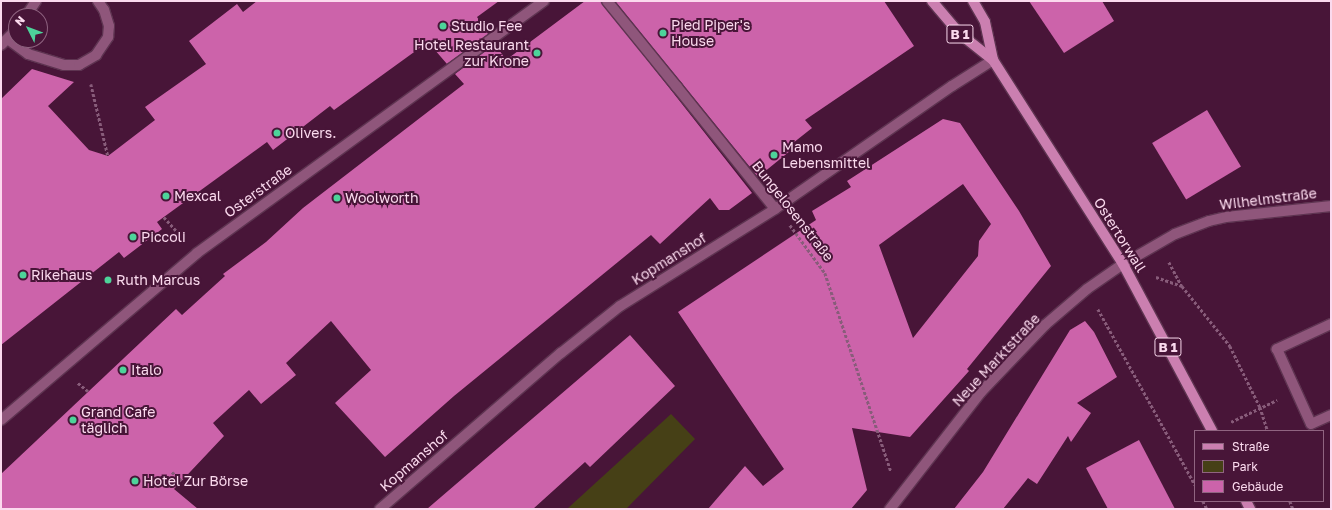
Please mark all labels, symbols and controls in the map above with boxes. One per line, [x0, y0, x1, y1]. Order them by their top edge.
north arrow [8, 8, 48, 48]
text: N [12, 13, 27, 28]
place label: Pied Piper's House [671, 17, 750, 50]
place label: Studio Fee [451, 18, 522, 34]
marker: Studio Fee [438, 21, 448, 31]
road number: B 1 [946, 23, 974, 45]
marker: Pied Piper's House [658, 28, 668, 38]
place label: Hotel Restaurant zur Krone [414, 37, 529, 70]
marker: Hotel Restaurant zur Krone [532, 48, 542, 58]
place label: Olivers. [285, 125, 336, 141]
marker: Olivers. [272, 128, 282, 138]
place label: Mamo Lebensmittel [782, 139, 871, 172]
marker: Mamo Lebensmittel [769, 150, 779, 160]
street label: Bungelosenstraße [749, 158, 837, 264]
street label: Osterstraße [221, 161, 295, 221]
street label: Wilhelmstraße [1218, 185, 1318, 213]
place label: Mexcal [174, 188, 221, 204]
place label: Woolworth [345, 190, 419, 206]
marker: Mexcal [161, 191, 171, 201]
marker: Woolworth [332, 193, 342, 203]
street label: Ostertorwall [1090, 195, 1150, 275]
place label: Piccoli [141, 229, 186, 245]
street label: Kopmanshof [629, 229, 709, 289]
marker: Piccoli [128, 232, 138, 242]
place label: Rikehaus [31, 267, 92, 283]
marker: Rikehaus [18, 270, 28, 280]
place label: Ruth Marcus [116, 272, 200, 288]
marker: Ruth Marcus [103, 275, 113, 285]
street label: Neue Marktstraße [949, 310, 1043, 410]
road number: B 1 [1154, 336, 1182, 358]
place label: Italo [131, 362, 162, 378]
marker: Italo [118, 365, 128, 375]
place label: Grand Cafe täglich [81, 404, 155, 436]
marker: Grand Cafe täglich [68, 415, 78, 425]
street label: Kopmanshof [377, 427, 451, 495]
legend [1194, 430, 1324, 502]
text: Straße [1232, 439, 1270, 454]
text: Park [1232, 459, 1258, 474]
place label: Hotel Zur Börse [143, 473, 248, 489]
marker: Hotel Zur Börse [130, 476, 140, 486]
text: Gebäude [1232, 479, 1283, 494]

